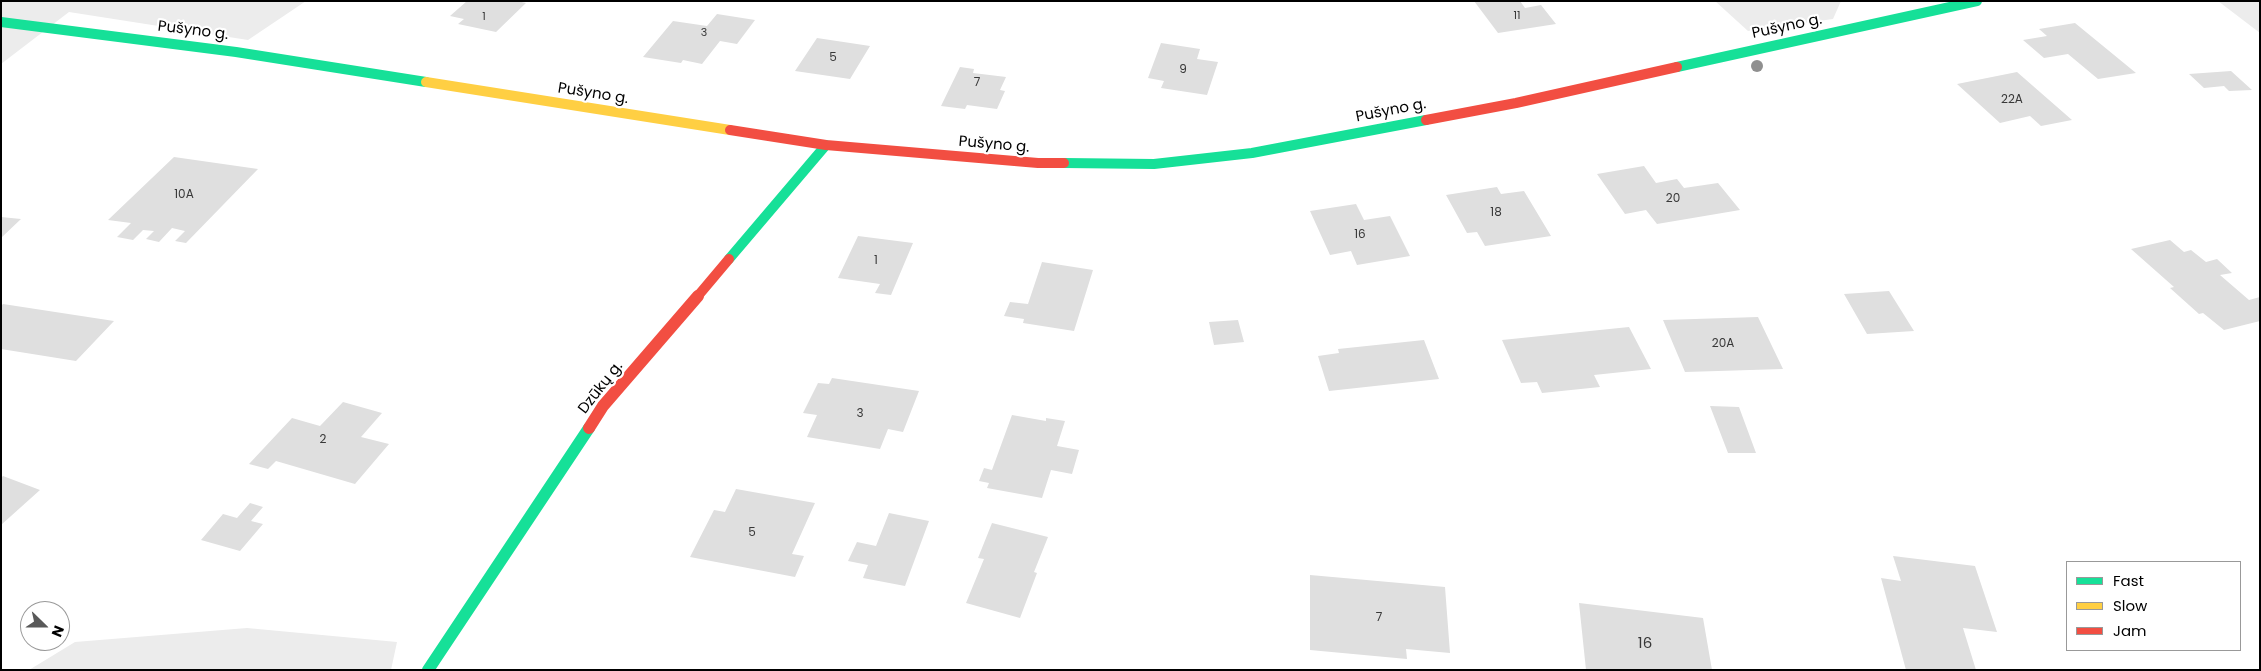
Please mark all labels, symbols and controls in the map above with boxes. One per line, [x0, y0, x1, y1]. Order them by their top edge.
house number: 11 [1513, 9, 1521, 23]
house number: 1 [482, 10, 486, 24]
street label: Pušyno g. [1750, 11, 1824, 43]
street label: Pušyno g. [157, 18, 229, 44]
house number: 3 [701, 26, 707, 40]
house number: 5 [829, 51, 837, 65]
house number: 9 [1179, 63, 1187, 77]
house number: 7 [974, 76, 980, 90]
street label: Pušyno g. [557, 80, 629, 108]
house number: 22A [2001, 93, 2023, 107]
street label: Pušyno g. [1354, 95, 1428, 127]
street label: Pušyno g. [958, 133, 1030, 157]
house number: 10A [174, 188, 194, 202]
house number: 20 [1666, 192, 1680, 206]
house number: 18 [1490, 206, 1502, 220]
house number: 16 [1354, 228, 1366, 242]
house number: 1 [874, 254, 878, 268]
house number: 20A [1712, 337, 1734, 351]
street label: Dzūkų g. [575, 358, 627, 418]
house number: 3 [856, 407, 864, 421]
house number: 2 [320, 433, 326, 447]
house number: 5 [748, 526, 756, 540]
legend [2066, 561, 2241, 651]
text: Fast [2113, 570, 2144, 591]
text: Slow [2113, 595, 2147, 616]
north arrow [20, 601, 70, 651]
house number: 7 [1376, 611, 1382, 625]
text: Jam [2113, 620, 2147, 641]
text: N [47, 623, 69, 640]
house number: 16 [1638, 635, 1652, 653]

